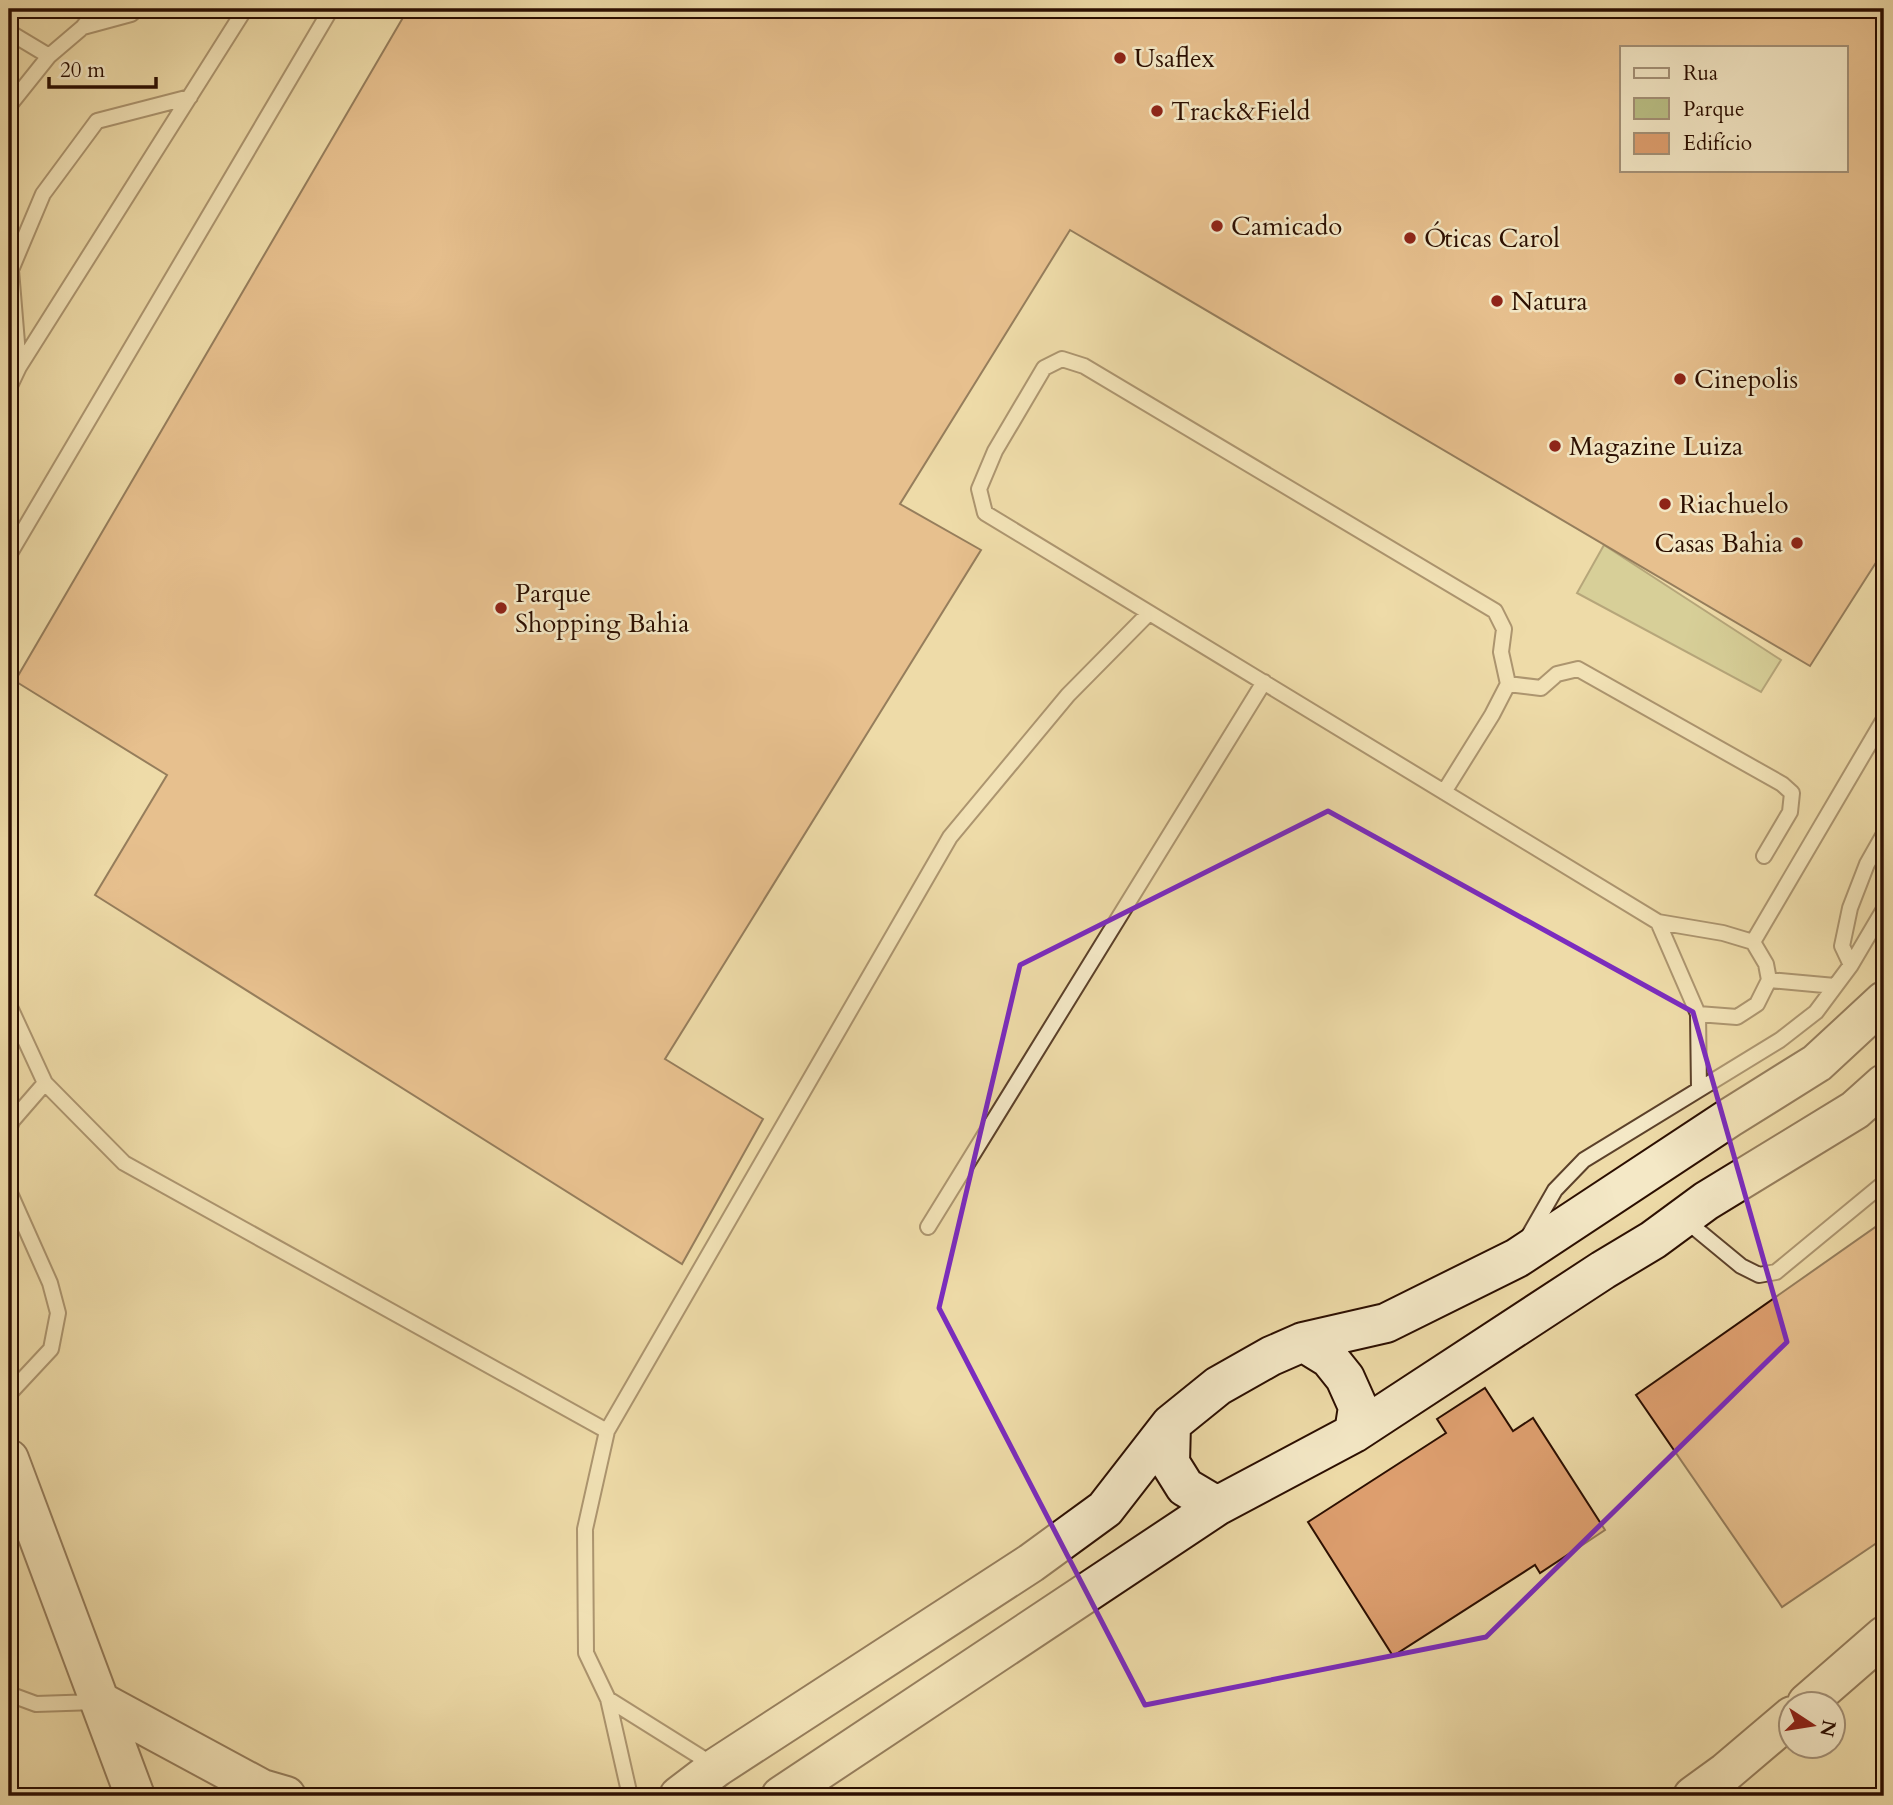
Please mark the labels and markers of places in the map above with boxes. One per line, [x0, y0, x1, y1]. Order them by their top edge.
place label: Usaflex [1134, 41, 1215, 76]
marker: Usaflex [1112, 50, 1128, 66]
place label: Track&Field [1171, 94, 1310, 129]
marker: Track&Field [1149, 103, 1165, 119]
place label: Camicado [1231, 209, 1342, 244]
marker: Camicado [1209, 218, 1225, 234]
place label: Óticas Carol [1424, 221, 1560, 256]
marker: Óticas Carol [1402, 230, 1418, 246]
place label: Natura [1511, 284, 1588, 319]
marker: Natura [1489, 293, 1505, 309]
place label: Cinepolis [1694, 362, 1798, 397]
marker: Cinepolis [1672, 371, 1688, 387]
place label: Magazine Luiza [1569, 429, 1743, 464]
marker: Magazine Luiza [1547, 438, 1563, 454]
place label: Riachuelo [1679, 487, 1788, 522]
marker: Riachuelo [1657, 496, 1673, 512]
place label: Casas Bahia [1655, 526, 1783, 561]
marker: Casas Bahia [1789, 535, 1805, 551]
place label: Parque Shopping Bahia [515, 576, 689, 641]
marker: Parque Shopping Bahia [493, 600, 509, 616]

